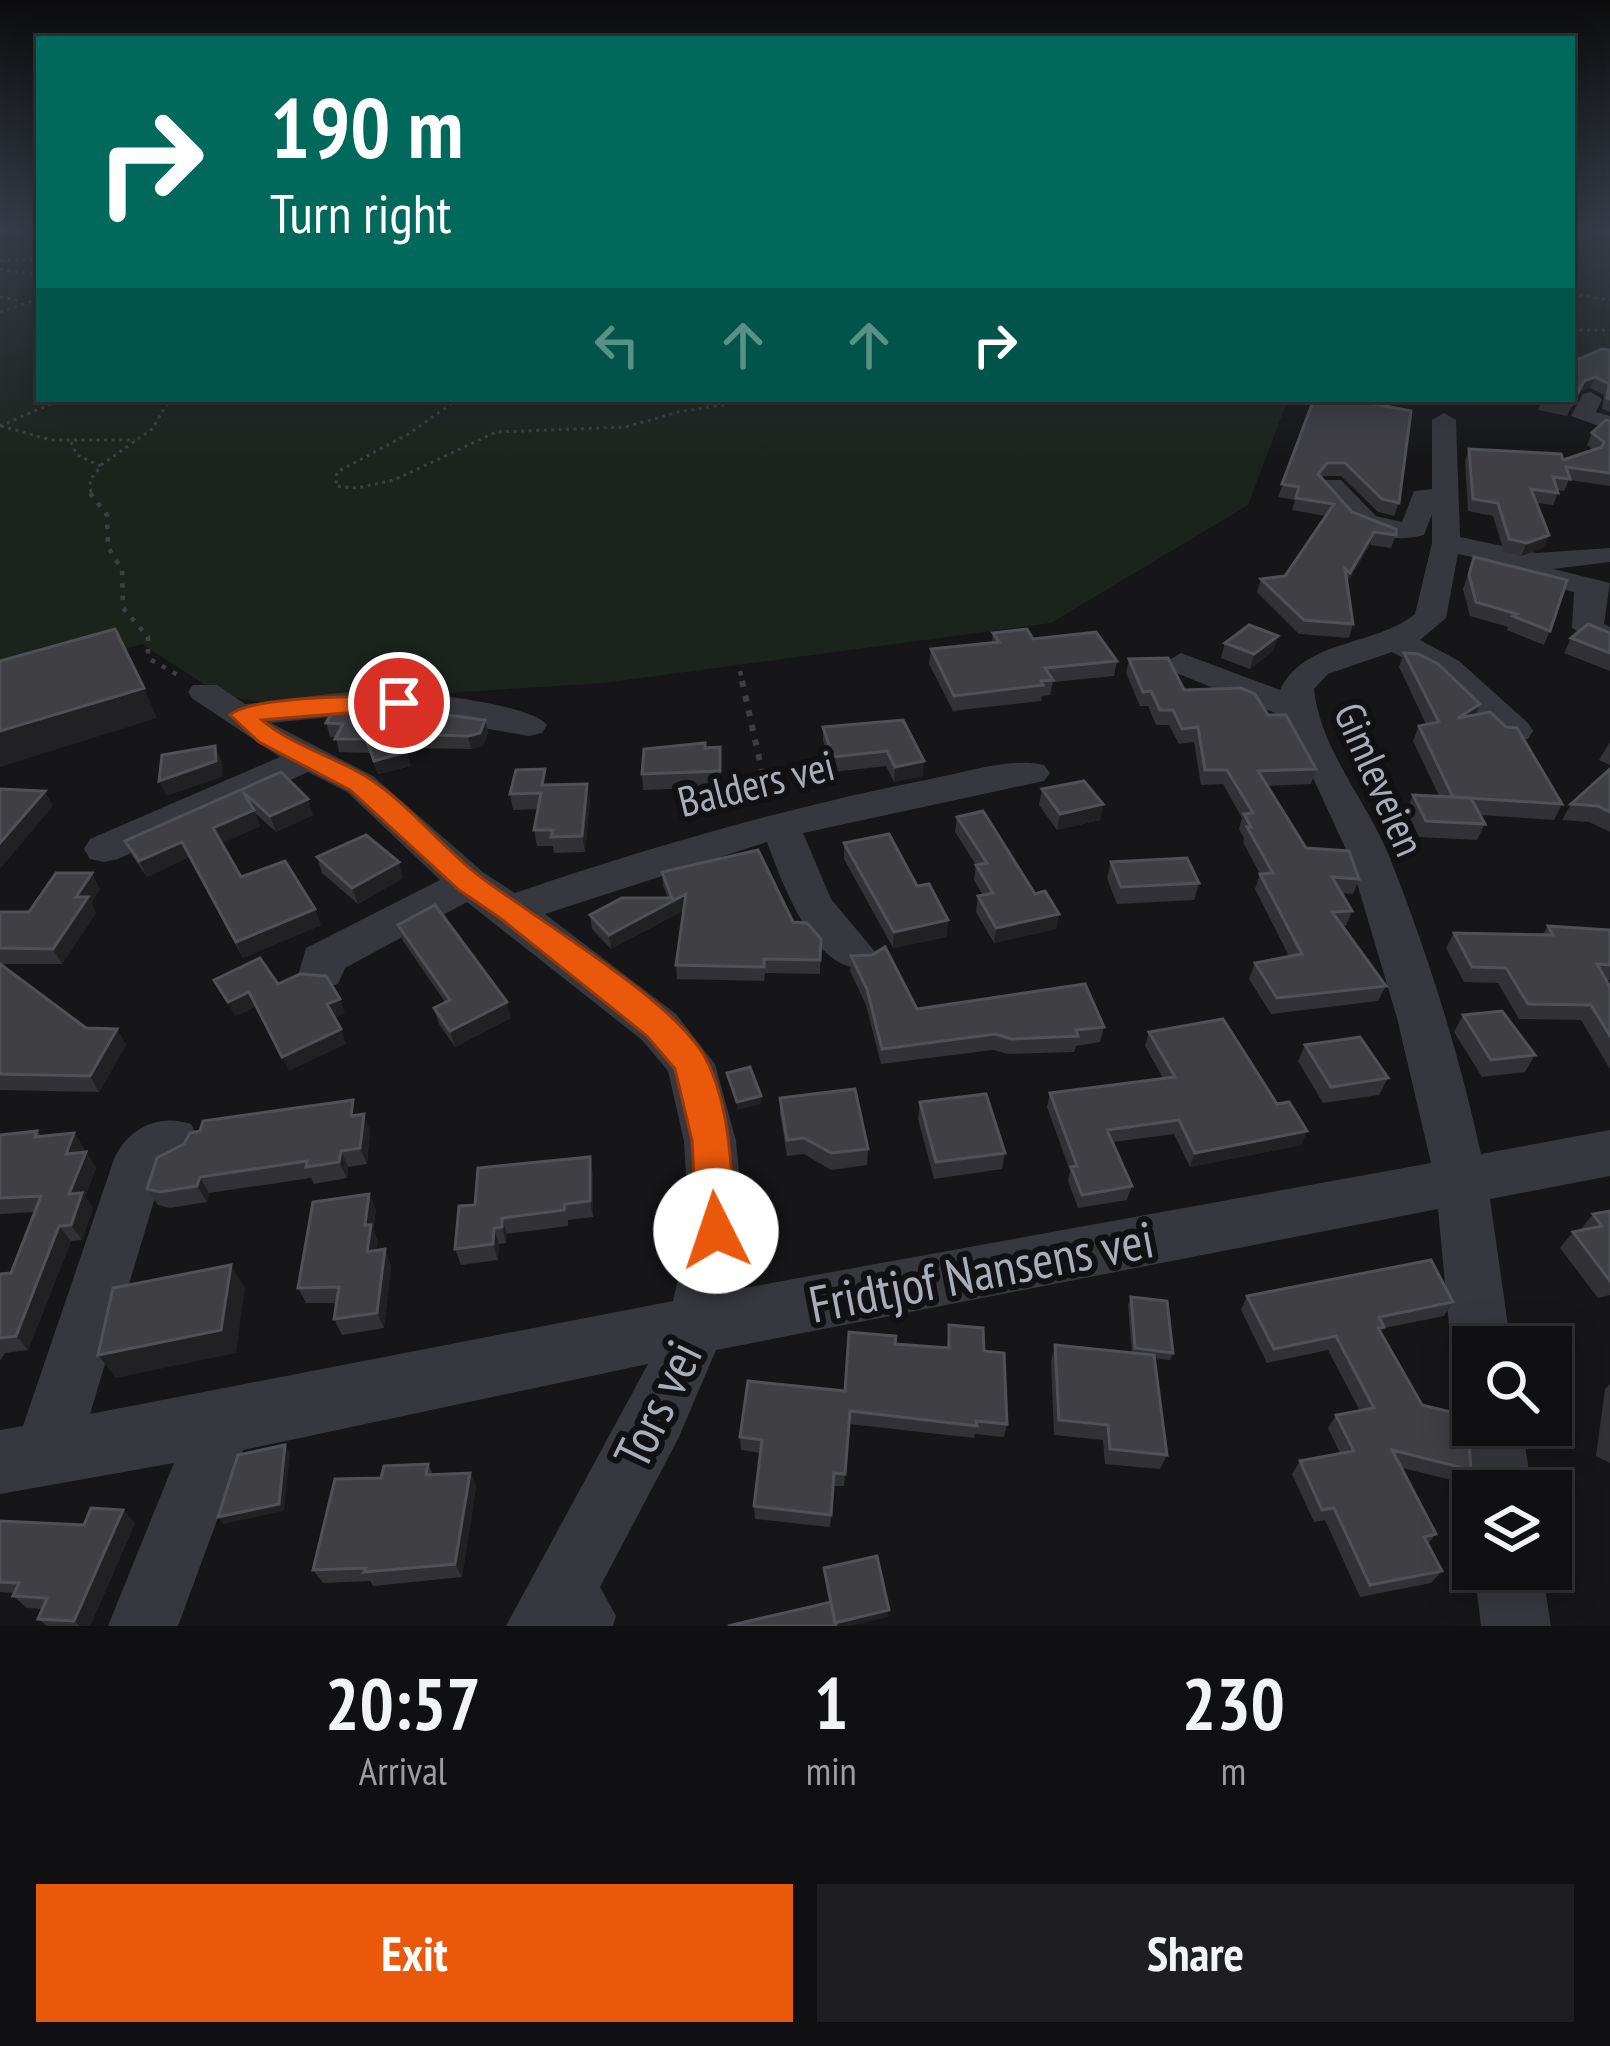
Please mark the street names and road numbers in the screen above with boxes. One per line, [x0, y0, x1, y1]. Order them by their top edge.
street label: Gimleveien [1322, 694, 1438, 864]
street label: Balders vei [672, 737, 840, 829]
street label: Fridtjof Nansens vei [803, 1205, 1159, 1337]
street label: Tors vei [598, 1330, 716, 1478]

